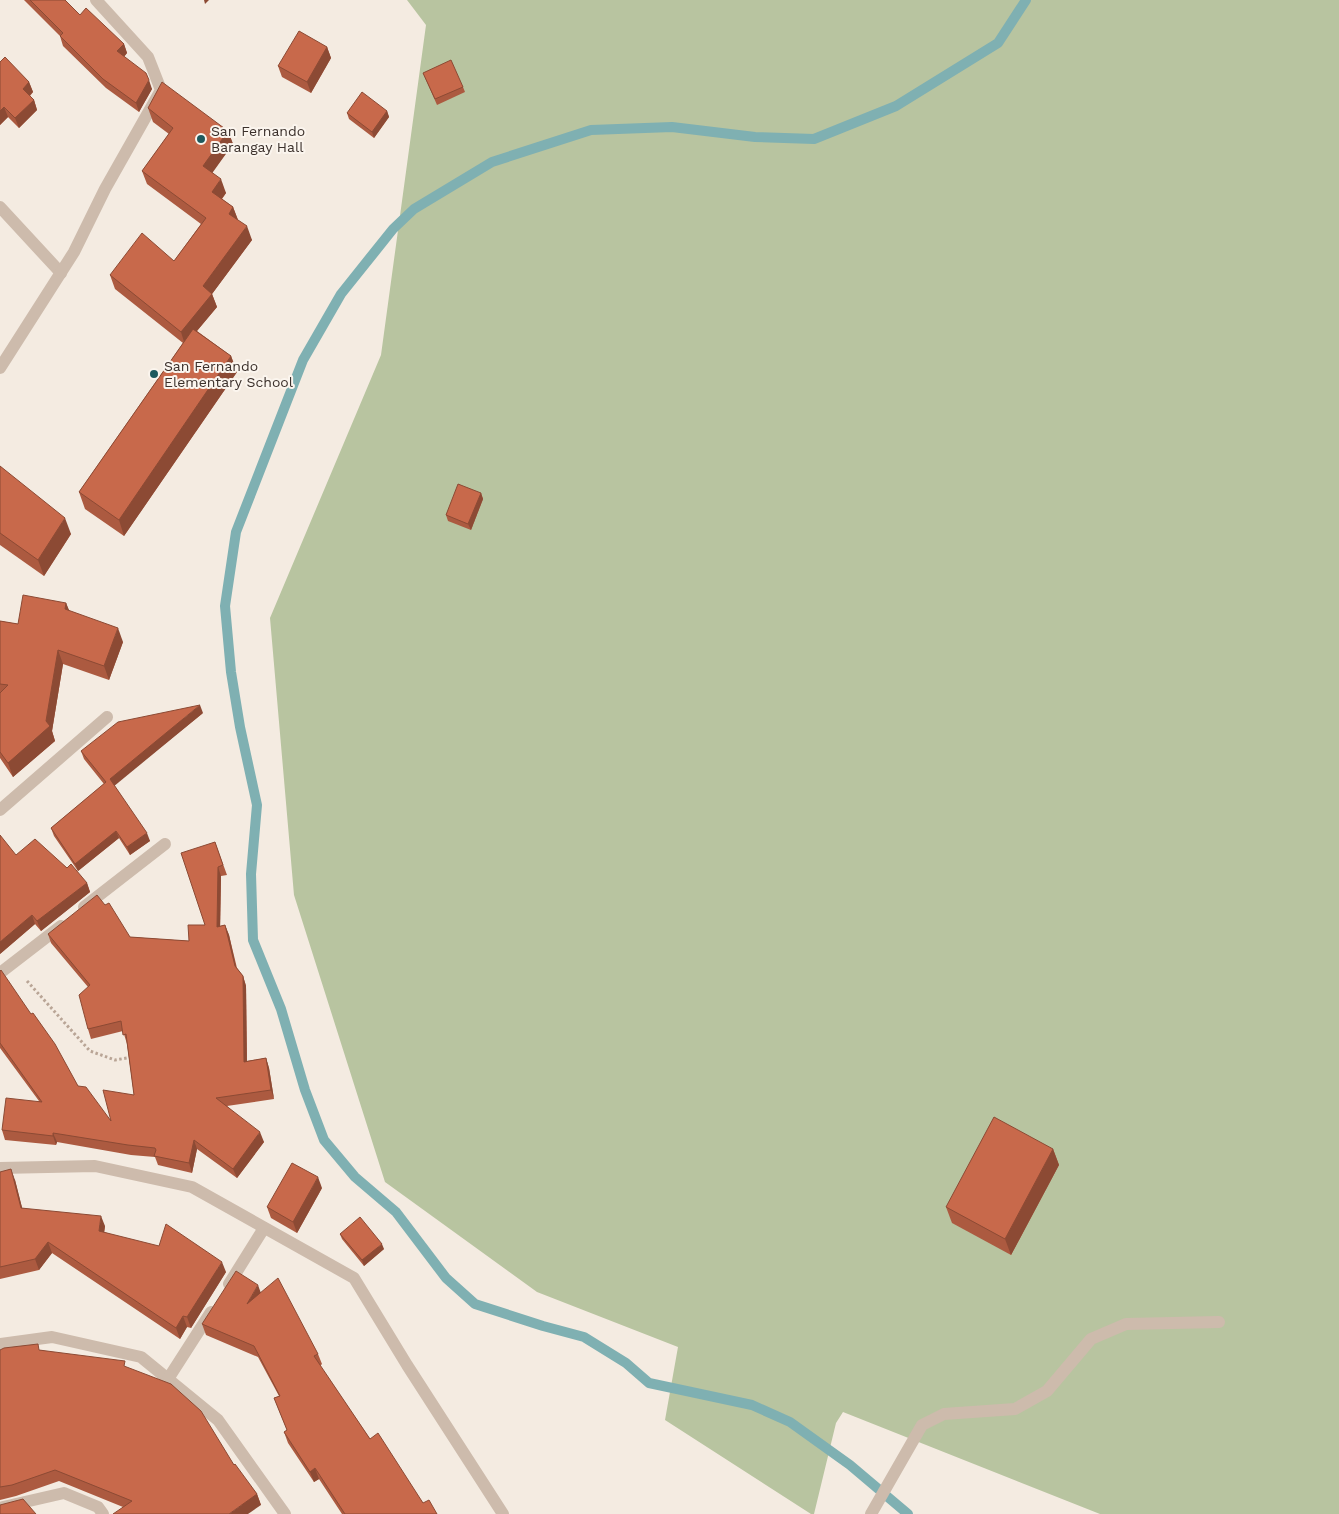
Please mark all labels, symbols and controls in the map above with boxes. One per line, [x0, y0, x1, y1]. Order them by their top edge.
place label: San Fernando Barangay Hall [211, 123, 305, 155]
marker: San Fernando Barangay Hall [195, 133, 207, 145]
place label: San Fernando Elementary School [164, 358, 294, 390]
marker: San Fernando Elementary School [148, 368, 160, 380]

